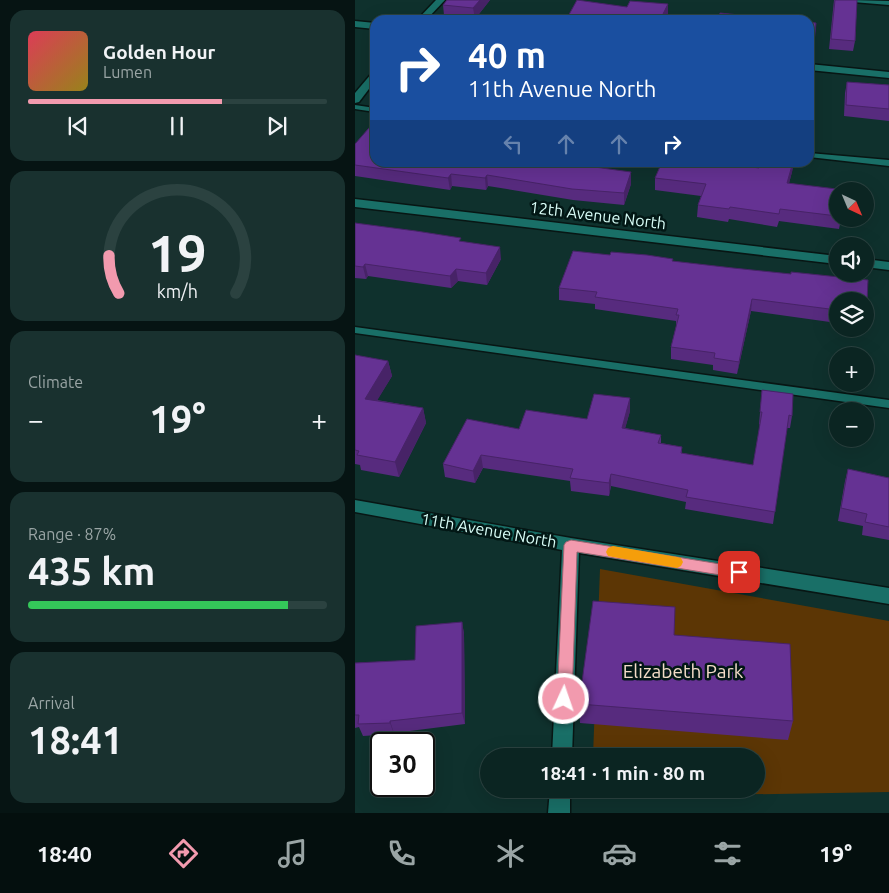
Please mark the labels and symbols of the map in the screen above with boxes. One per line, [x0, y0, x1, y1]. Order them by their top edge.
north arrow [829, 182, 874, 228]
street label: 12th Avenue North [529, 198, 667, 232]
street label: 11th Avenue North [420, 509, 558, 551]
pin [718, 551, 760, 593]
park label: Elizabeth Park [623, 660, 744, 682]
position arrow [537, 672, 589, 724]
speed limit sign: 30 [370, 732, 435, 797]

